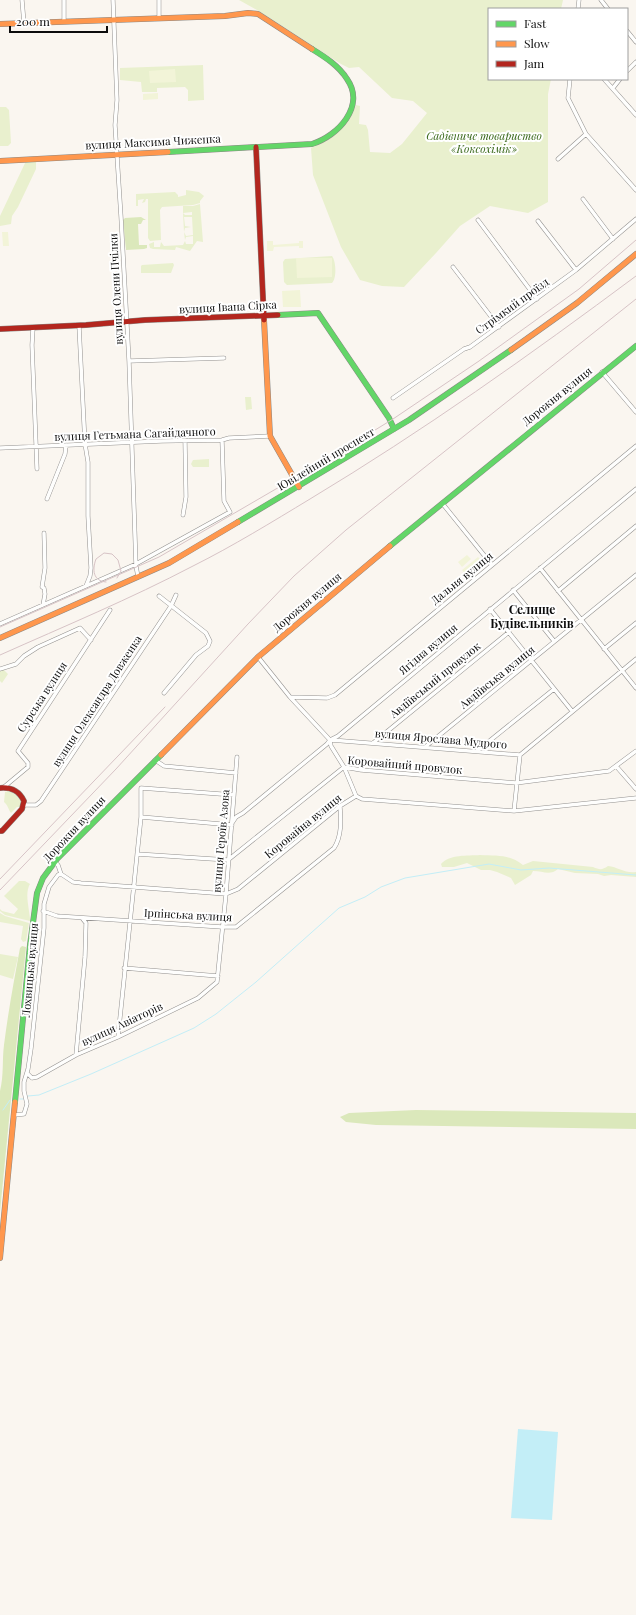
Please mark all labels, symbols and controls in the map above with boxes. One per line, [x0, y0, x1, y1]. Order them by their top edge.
scale bar [10, 8, 107, 34]
legend [488, 8, 628, 80]
text: 200 m [16, 13, 50, 29]
text: Fast [524, 15, 547, 31]
text: Slow [524, 35, 550, 51]
text: Jam [523, 55, 545, 71]
park label: Садівниче товариство «Коксохімік» [426, 128, 542, 156]
street label: вулиця Максима Чиженка [85, 130, 222, 153]
street label: вулиця Олени Пчілки [105, 233, 126, 345]
street label: Стрімкий проїзд [472, 274, 552, 337]
street label: вулиця Івана Сірка [179, 296, 278, 317]
street label: Дорожня вулиця [519, 363, 595, 428]
street label: вулиця Гетьмана Сагайдачного [54, 423, 216, 444]
street label: Ювілейний проспект [274, 423, 377, 494]
street label: Дальня вулиця [428, 548, 496, 607]
street label: Дорожня вулиця [269, 568, 344, 635]
district label: Селище Будівельників [490, 601, 574, 631]
street label: Ягідна вулиця [394, 620, 460, 678]
street label: вулиця Олександра Довженка [48, 632, 145, 769]
street label: Авдіївський провулок [385, 638, 484, 722]
street label: Авдіївська вулиця [455, 642, 537, 712]
street label: Сурська вулиця [13, 659, 70, 735]
street label: вулиця Ярослава Мудрого [374, 725, 508, 752]
street label: Коровайний провулок [347, 752, 464, 777]
street label: вулиця Героїв Азова [209, 788, 233, 893]
street label: Коровайна вулиця [261, 790, 344, 861]
street label: Дорожня вулиця [39, 792, 108, 865]
street label: Ірпінська вулиця [144, 905, 233, 924]
street label: Лохвицька вулиця [18, 922, 41, 1019]
street label: вулиця Авіаторів [79, 998, 165, 1049]

